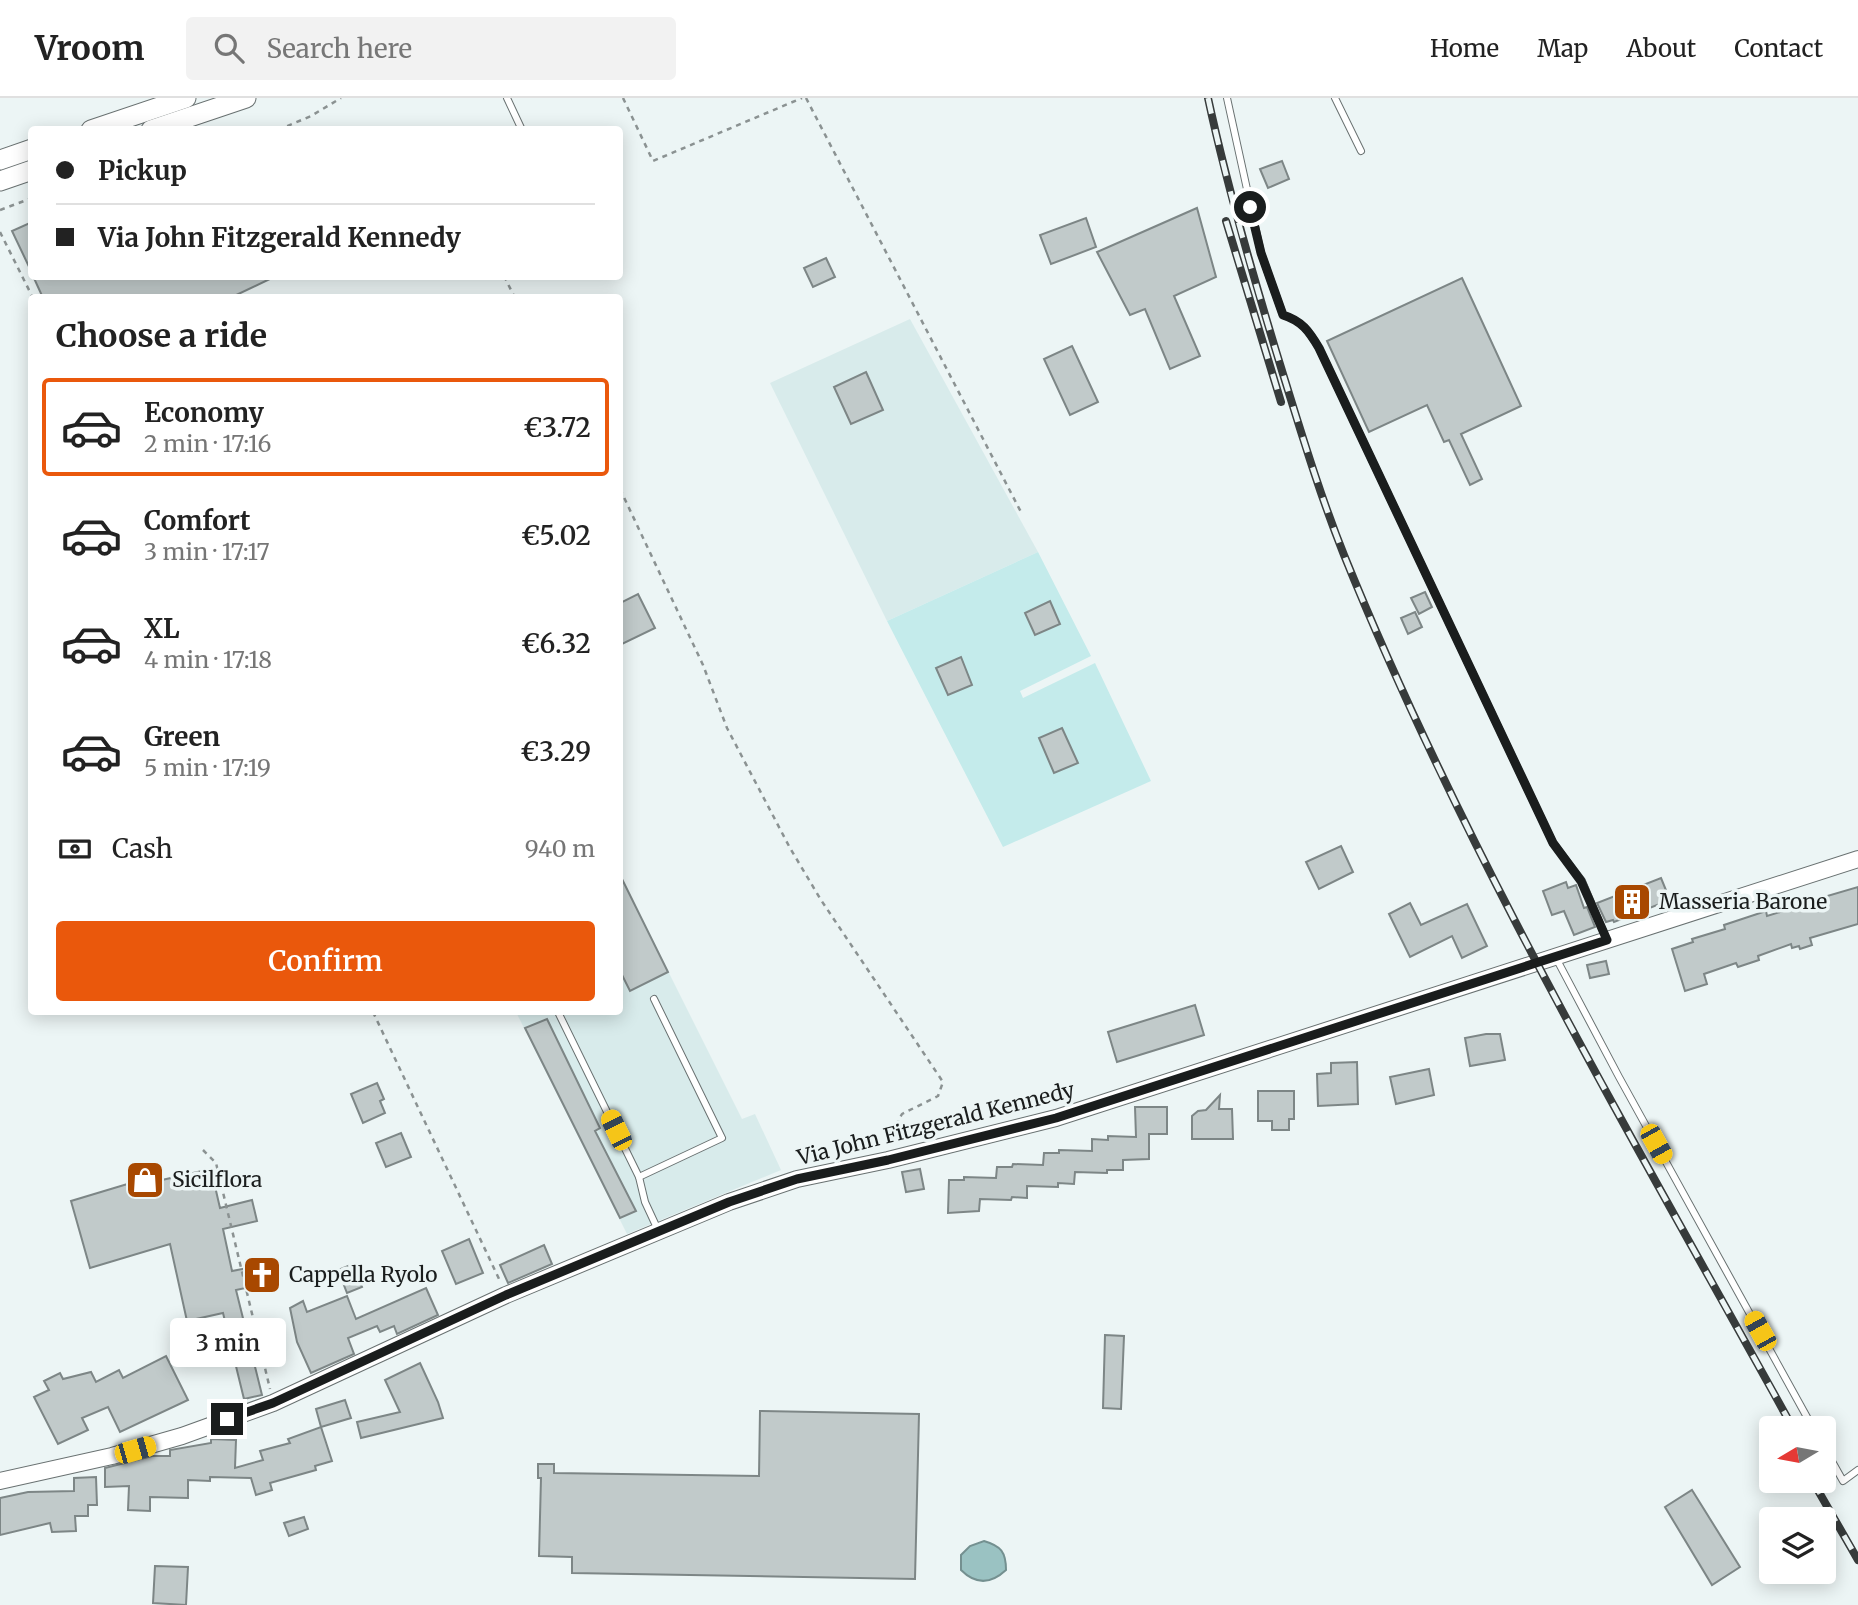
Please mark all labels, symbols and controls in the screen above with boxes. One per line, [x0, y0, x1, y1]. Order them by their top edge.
search box [186, 17, 676, 80]
text: Vroom [35, 28, 144, 69]
icon: search [210, 29, 248, 67]
text: Search here [266, 32, 412, 65]
text: Home [1430, 33, 1499, 64]
text: Map [1537, 33, 1588, 64]
text: About [1626, 33, 1696, 64]
text: Contact [1734, 33, 1823, 64]
text: Pickup [98, 154, 187, 187]
route start [1234, 191, 1266, 223]
text: Via John Fitzgerald Kennedy [98, 221, 461, 254]
text: Choose a ride [56, 316, 267, 356]
icon: car [60, 396, 123, 459]
text: Economy [144, 396, 264, 429]
text: €3.72 [523, 411, 591, 444]
text: 2 min · 17:16 [144, 429, 271, 458]
icon: car [60, 504, 123, 567]
text: Comfort [144, 504, 250, 537]
text: €5.02 [521, 519, 591, 552]
text: 3 min · 17:17 [144, 537, 270, 566]
icon: car [60, 612, 123, 675]
text: XL [144, 612, 180, 645]
text: €6.32 [521, 627, 591, 660]
text: 4 min · 17:18 [144, 645, 272, 674]
icon: car [60, 720, 123, 783]
text: Green [144, 720, 220, 753]
text: €3.29 [520, 735, 591, 768]
text: 5 min · 17:19 [144, 753, 271, 782]
icon: cash [56, 830, 94, 868]
text: Cash [112, 832, 173, 865]
text: 940 m [525, 834, 595, 863]
building icon: Masseria Barone [1611, 881, 1653, 923]
place label: Masseria Barone [1659, 888, 1827, 915]
button: Confirm [56, 921, 595, 1001]
street label: Via John Fitzgerald Kennedy [793, 1076, 1078, 1171]
car [598, 1107, 635, 1153]
car [1637, 1121, 1676, 1167]
shop icon: Sicilflora [124, 1159, 166, 1201]
place label: Sicilflora [172, 1166, 262, 1193]
church icon: Cappella Ryolo [241, 1254, 283, 1296]
place label: Cappella Ryolo [289, 1261, 438, 1288]
car [1741, 1308, 1780, 1354]
callout: 3 min [169, 1318, 285, 1366]
text: 3 min [196, 1328, 260, 1357]
route end [211, 1403, 243, 1435]
north arrow [1759, 1416, 1836, 1493]
map controls [1759, 1416, 1836, 1584]
car [112, 1434, 159, 1466]
button: layers [1759, 1507, 1836, 1584]

